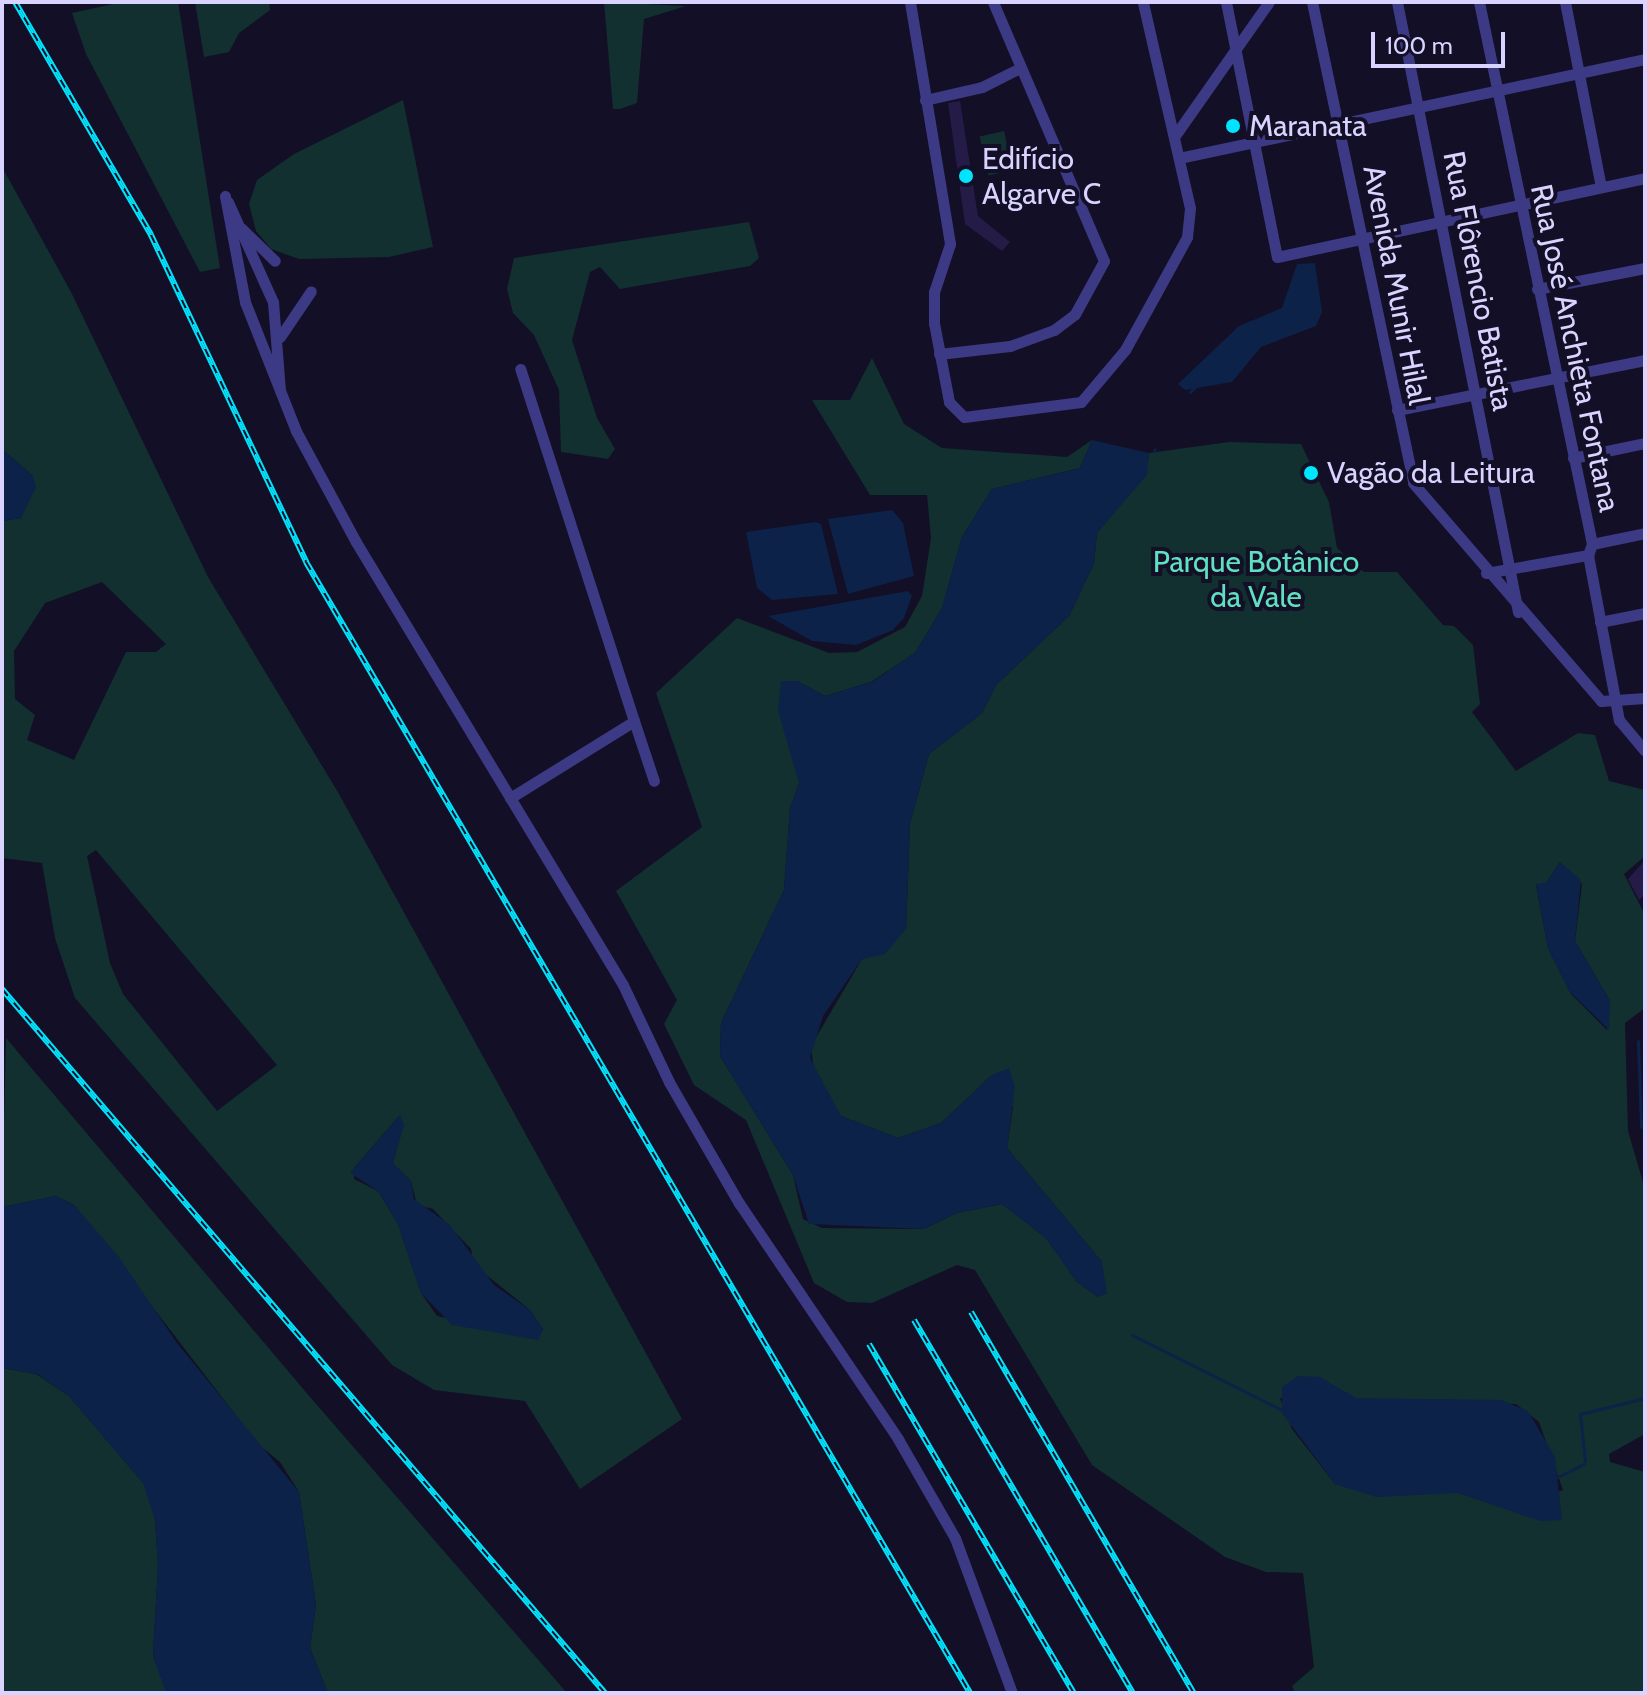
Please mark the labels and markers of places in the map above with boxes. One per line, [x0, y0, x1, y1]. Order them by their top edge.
place label: Maranata [1249, 108, 1367, 144]
marker: Maranata [1224, 117, 1242, 135]
place label: Edifício Algarve C [982, 141, 1101, 212]
marker: Edifício Algarve C [957, 167, 975, 185]
place label: Vagão da Leitura [1327, 455, 1535, 491]
marker: Vagão da Leitura [1302, 464, 1320, 482]

